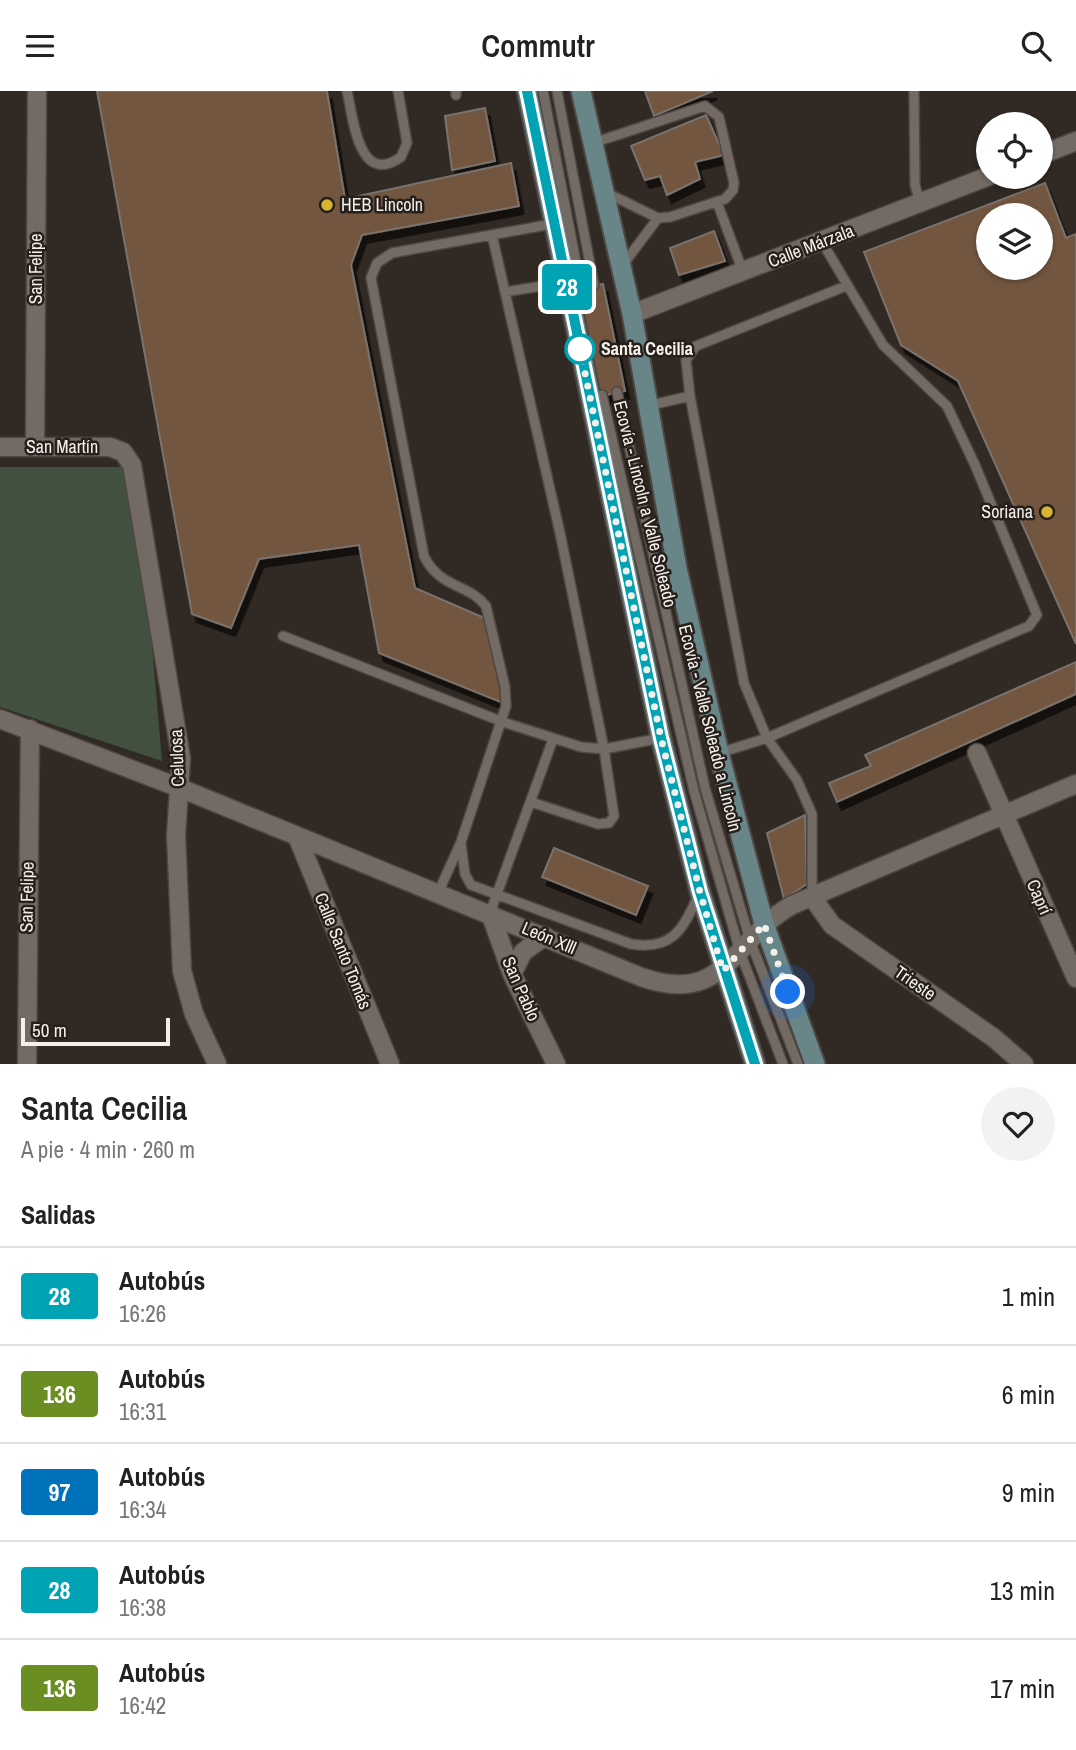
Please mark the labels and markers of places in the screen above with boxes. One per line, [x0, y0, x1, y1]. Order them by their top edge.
place label: HEB Lincoln [341, 192, 423, 217]
marker: HEB Lincoln [319, 197, 335, 213]
marker: Santa Cecilia [565, 334, 595, 364]
place label: Santa Cecilia [601, 336, 694, 361]
place label: Soriana [981, 499, 1033, 524]
marker: Soriana [1039, 504, 1055, 520]

